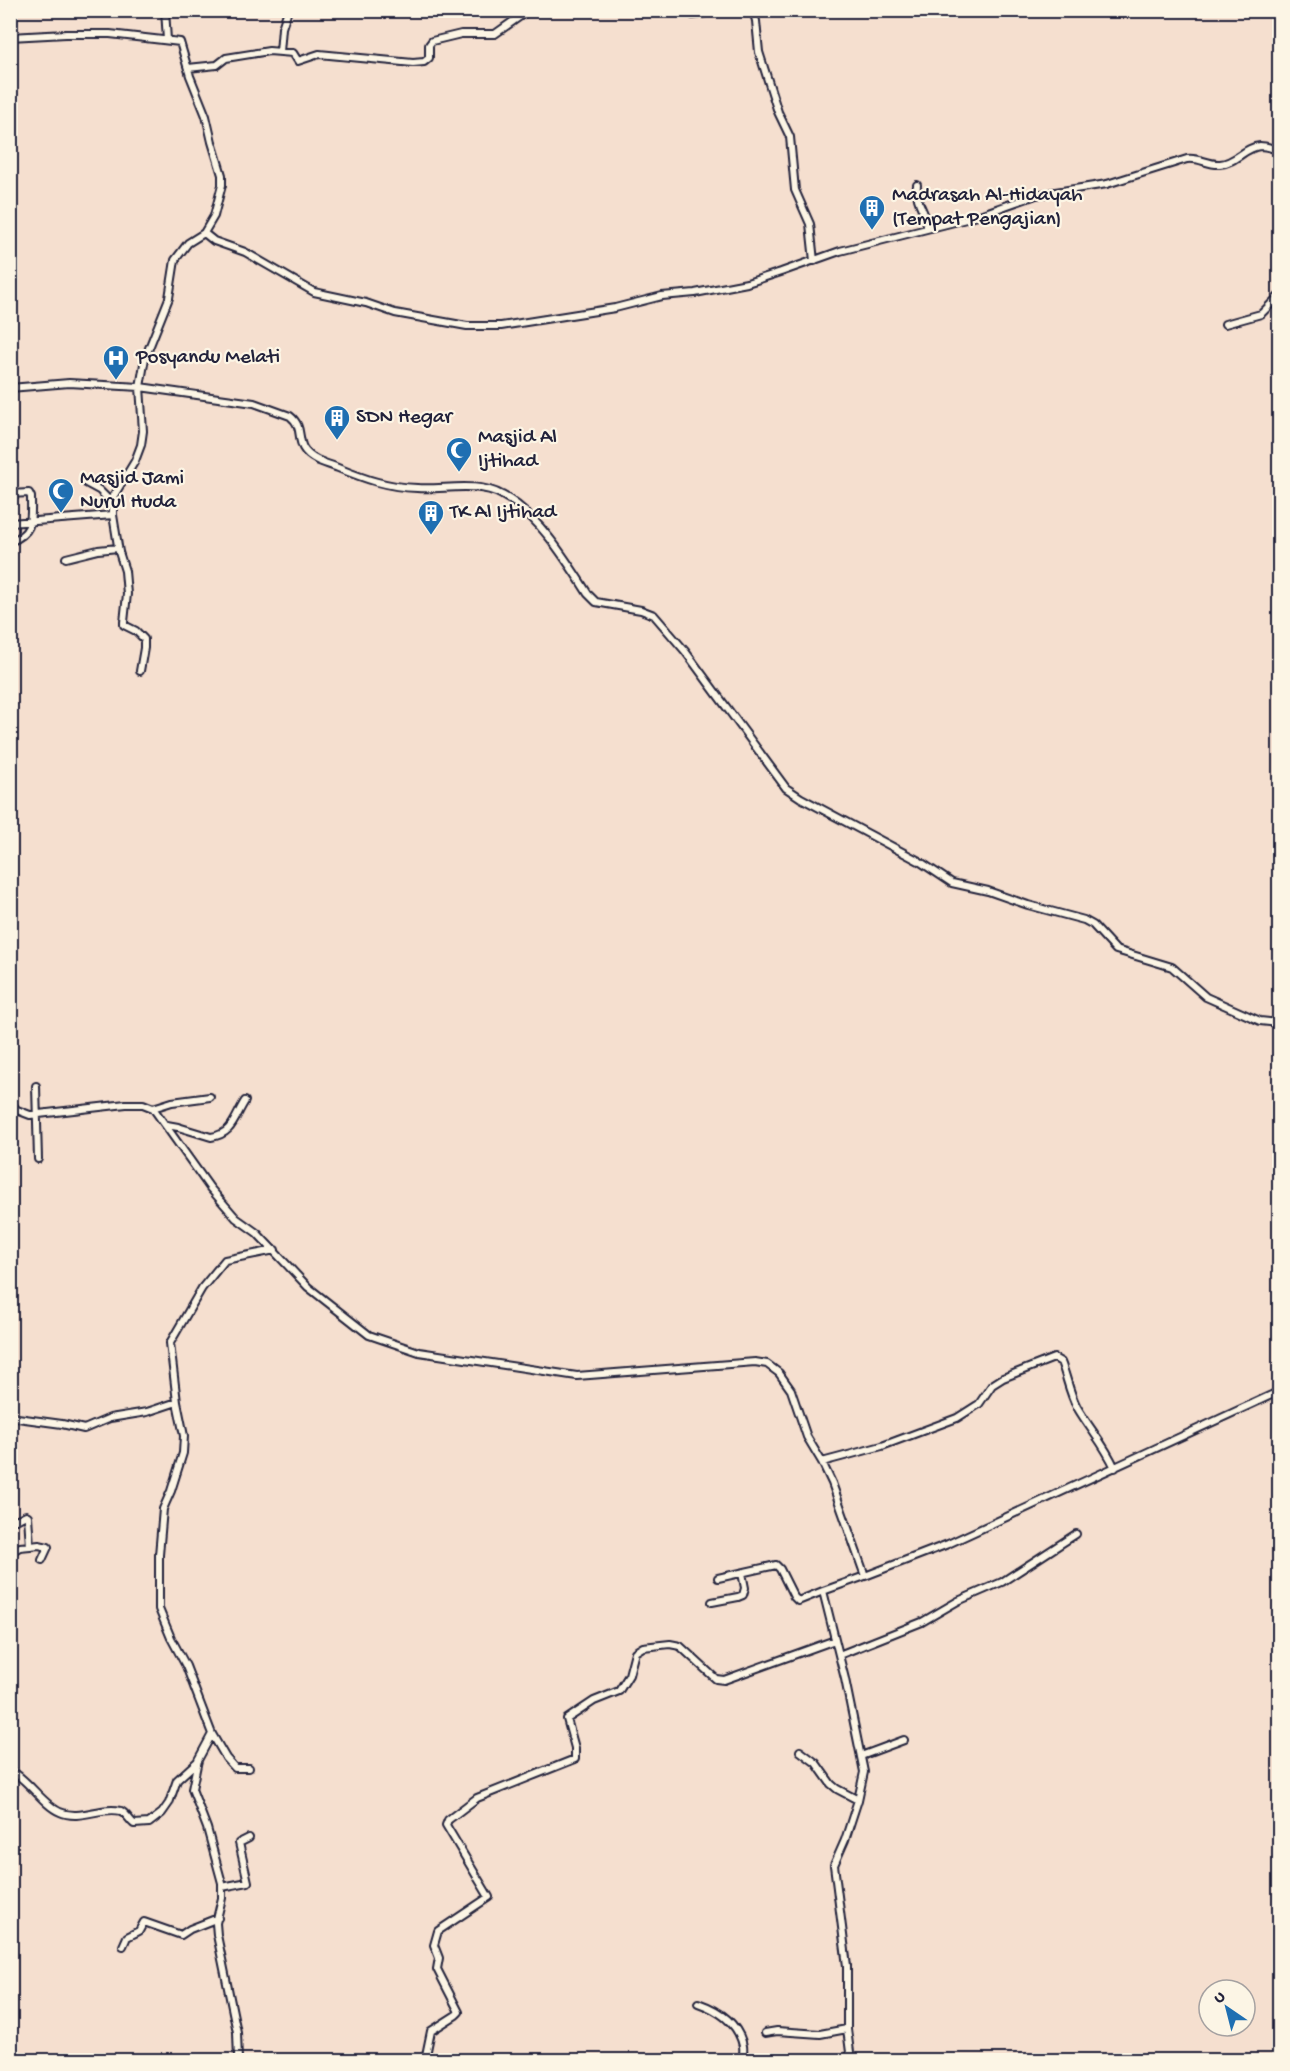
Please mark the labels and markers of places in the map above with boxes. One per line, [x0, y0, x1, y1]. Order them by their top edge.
place label: Madrasah Al-Hidayah (Tempat Pengajian) [892, 184, 1083, 233]
building icon: Madrasah Al-Hidayah (Tempat Pengajian) [857, 193, 887, 231]
hospital icon: Posyandu Melati [101, 343, 131, 381]
place label: Posyandu Melati [135, 346, 280, 371]
building icon: SDN Hegar [322, 403, 352, 441]
place label: SDN Hegar [356, 406, 454, 431]
place label: Masjid Al Ijtihad [478, 426, 557, 475]
mosque icon: Masjid Al Ijtihad [444, 435, 474, 473]
place label: Masjid Jami Nurul Huda [80, 467, 184, 516]
mosque icon: Masjid Jami Nurul Huda [46, 476, 76, 514]
building icon: TK Al Ijtihad [416, 498, 446, 536]
place label: TK Al Ijtihad [449, 501, 558, 526]

